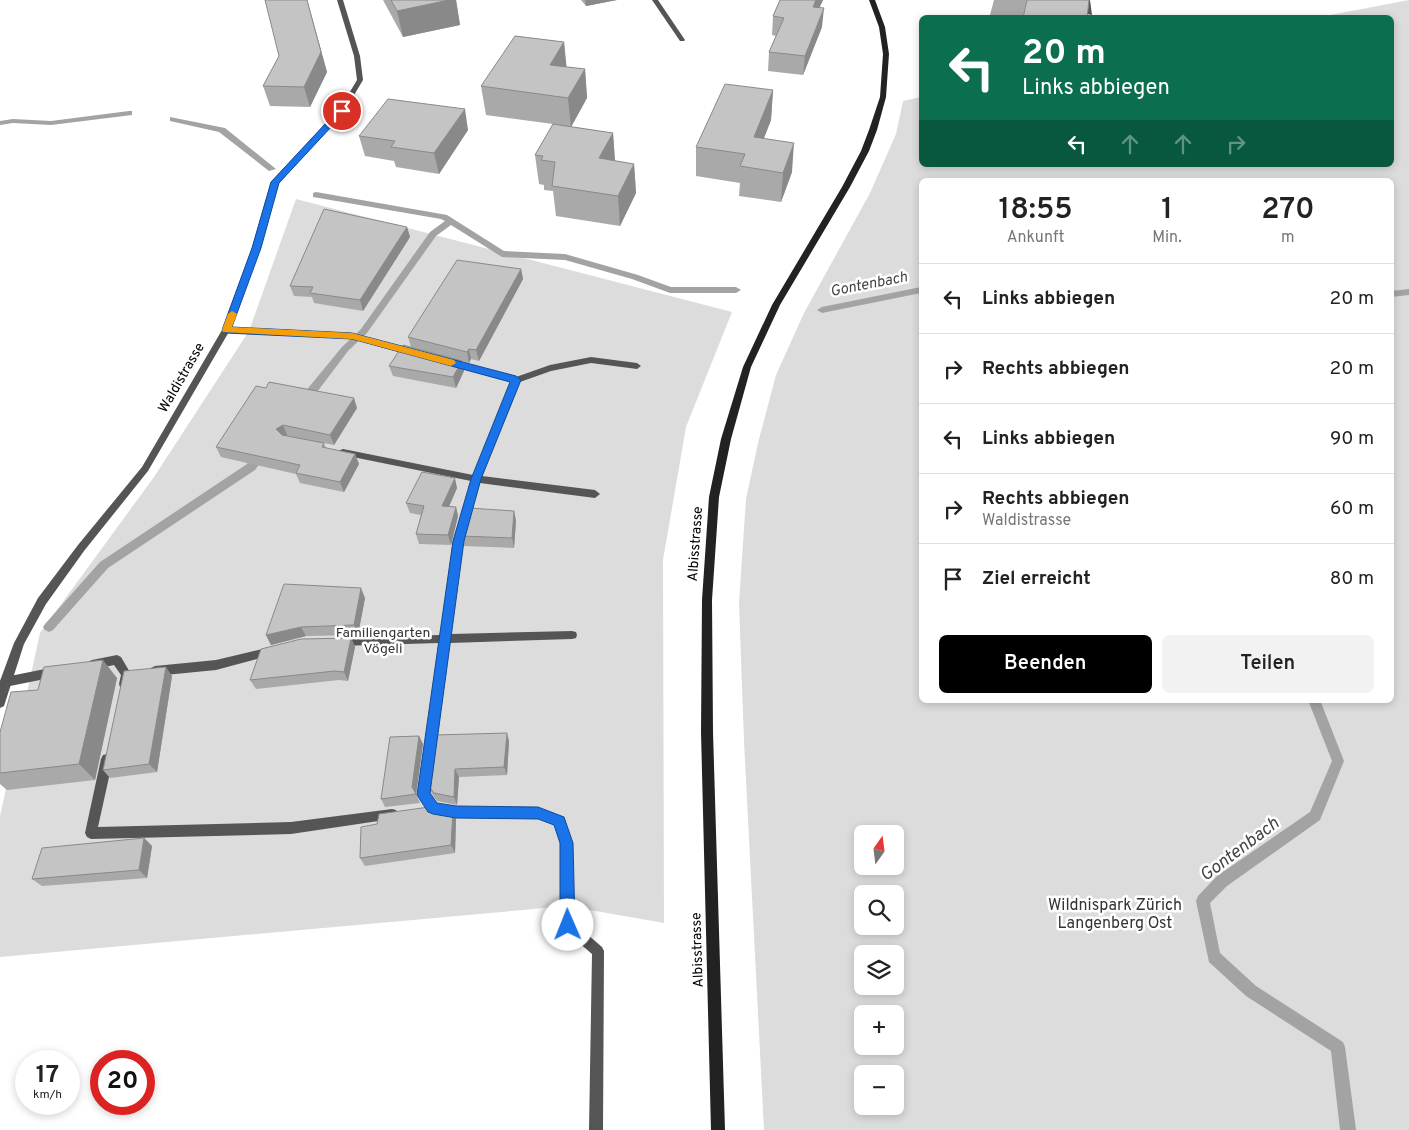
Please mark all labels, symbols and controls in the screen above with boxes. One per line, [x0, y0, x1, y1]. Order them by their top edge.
text: 20 m [1022, 32, 1106, 76]
icon: left [939, 35, 1004, 100]
text: Links abbiegen [1022, 75, 1170, 102]
pin [321, 90, 363, 132]
icon: arrive [328, 97, 356, 125]
icon: left [1063, 130, 1091, 158]
icon: ahead [1116, 130, 1144, 158]
icon: ahead [1169, 130, 1197, 158]
icon: right [1222, 130, 1250, 158]
text: 18:55 [998, 192, 1073, 229]
text: 1 [1161, 192, 1173, 229]
text: 270 [1261, 192, 1315, 229]
text: Ankunft [1007, 228, 1064, 248]
text: Min. [1152, 228, 1182, 248]
text: m [1281, 228, 1295, 248]
water label: Gontenbach [829, 268, 909, 302]
icon: left [939, 285, 967, 313]
text: Links abbiegen [982, 287, 1115, 311]
text: 20 m [1330, 287, 1374, 311]
street label: Waldistrasse [155, 340, 209, 416]
icon: right [939, 355, 967, 383]
text: Rechts abbiegen [982, 357, 1130, 381]
text: 20 m [1330, 357, 1374, 381]
icon: left [939, 425, 967, 453]
text: Links abbiegen [982, 427, 1115, 451]
text: 90 m [1330, 427, 1374, 451]
text: Rechts abbiegen [982, 487, 1130, 511]
icon: right [939, 495, 967, 523]
text: 60 m [1330, 497, 1374, 521]
street label: Albisstrasse [685, 506, 707, 582]
text: Waldistrasse [982, 511, 1071, 531]
icon: arrive [939, 565, 967, 593]
text: Ziel erreicht [982, 567, 1091, 591]
text: 80 m [1330, 567, 1374, 591]
park label: Familiengarten Vögeli [336, 625, 430, 658]
button: Beenden [939, 635, 1152, 693]
button: Teilen [1162, 635, 1374, 693]
water label: Gontenbach [1196, 812, 1285, 887]
north arrow [854, 825, 904, 875]
map controls [854, 825, 904, 1115]
button: search [854, 885, 904, 935]
park label: Wildnispark Zürich Langenberg Ost [1048, 896, 1182, 934]
position arrow [541, 898, 593, 950]
street label: Albisstrasse [688, 912, 708, 988]
button: layers [854, 945, 904, 995]
button: + [854, 1005, 904, 1055]
speed limit sign: 20 [90, 1050, 155, 1115]
text: 17 [36, 1060, 59, 1092]
button: − [854, 1065, 904, 1115]
text: km/h [33, 1087, 62, 1103]

